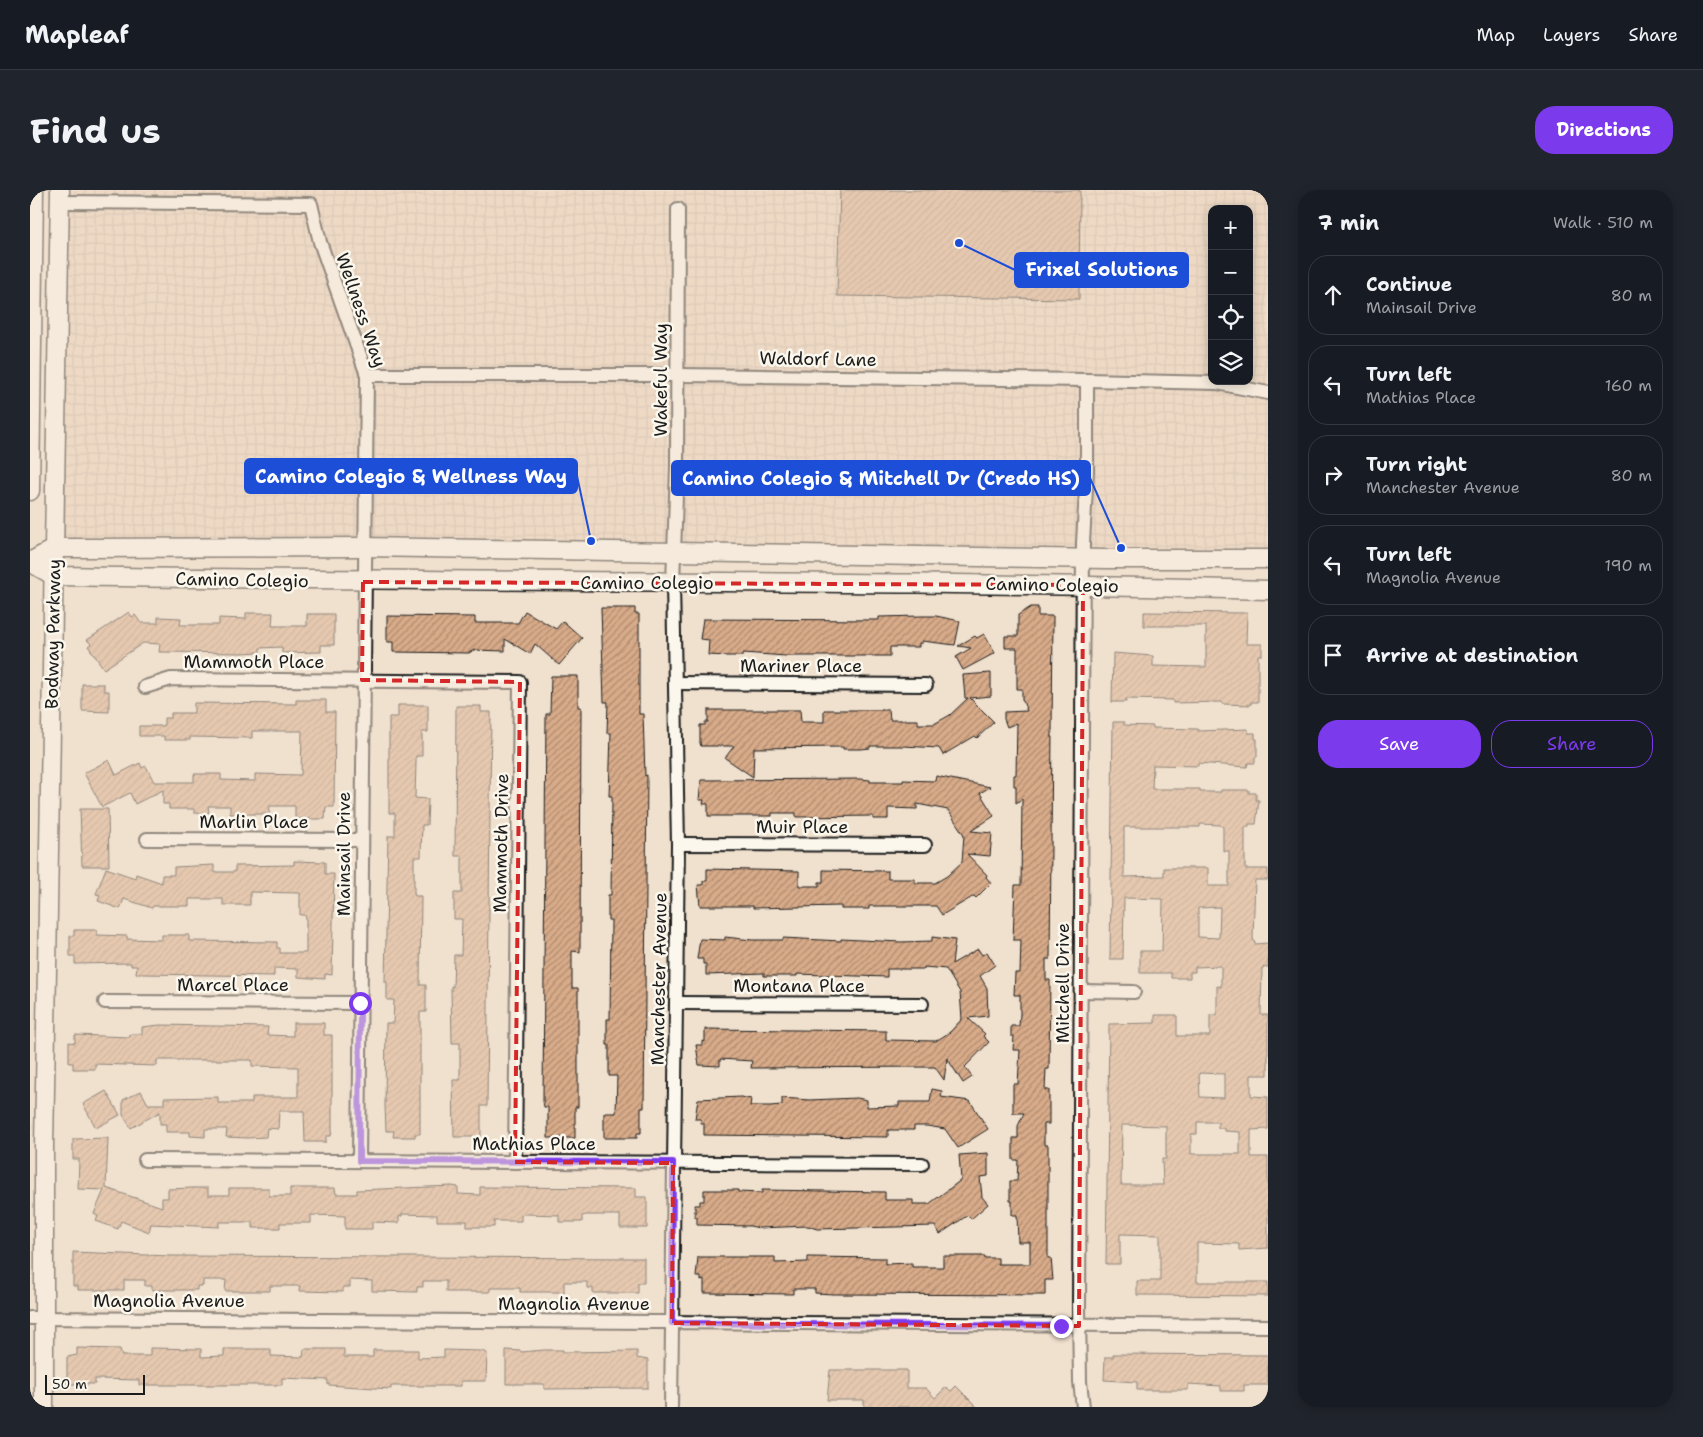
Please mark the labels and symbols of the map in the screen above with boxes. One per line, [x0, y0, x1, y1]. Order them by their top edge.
street label: Wellness Way [330, 250, 392, 370]
callout: Frixel Solutions [1015, 253, 1188, 287]
text: Frixel Solutions [1026, 257, 1178, 282]
street label: Wakeful Way [649, 323, 673, 437]
street label: Waldorf Lane [759, 346, 877, 372]
callout: Camino Colegio & Wellness Way [245, 459, 577, 493]
callout: Camino Colegio & Mitchell Dr (Credo HS) [672, 461, 1090, 495]
text: Camino Colegio & Wellness Way [255, 464, 567, 489]
text: Camino Colegio & Mitchell Dr (Credo HS) [682, 466, 1080, 491]
street label: Bodway Parkway [40, 559, 66, 709]
street label: Camino Colegio [175, 567, 309, 593]
street label: Camino Colegio [580, 571, 714, 595]
street label: Camino Colegio [985, 572, 1119, 598]
street label: Mammoth Place [183, 650, 325, 674]
street label: Mariner Place [740, 654, 862, 678]
street label: Mammoth Drive [488, 773, 514, 913]
street label: Mainsail Drive [332, 792, 356, 916]
street label: Marlin Place [199, 810, 309, 834]
street label: Muir Place [756, 815, 848, 839]
street label: Manchester Avenue [645, 892, 673, 1066]
street label: Mitchell Drive [1051, 923, 1075, 1043]
street label: Marcel Place [177, 973, 289, 997]
street label: Montana Place [733, 974, 865, 998]
route start [349, 992, 372, 1015]
street label: Mathias Place [472, 1132, 596, 1156]
street label: Magnolia Avenue [93, 1289, 245, 1313]
street label: Magnolia Avenue [498, 1292, 650, 1316]
route end [1050, 1315, 1073, 1338]
scale bar [45, 1372, 145, 1395]

